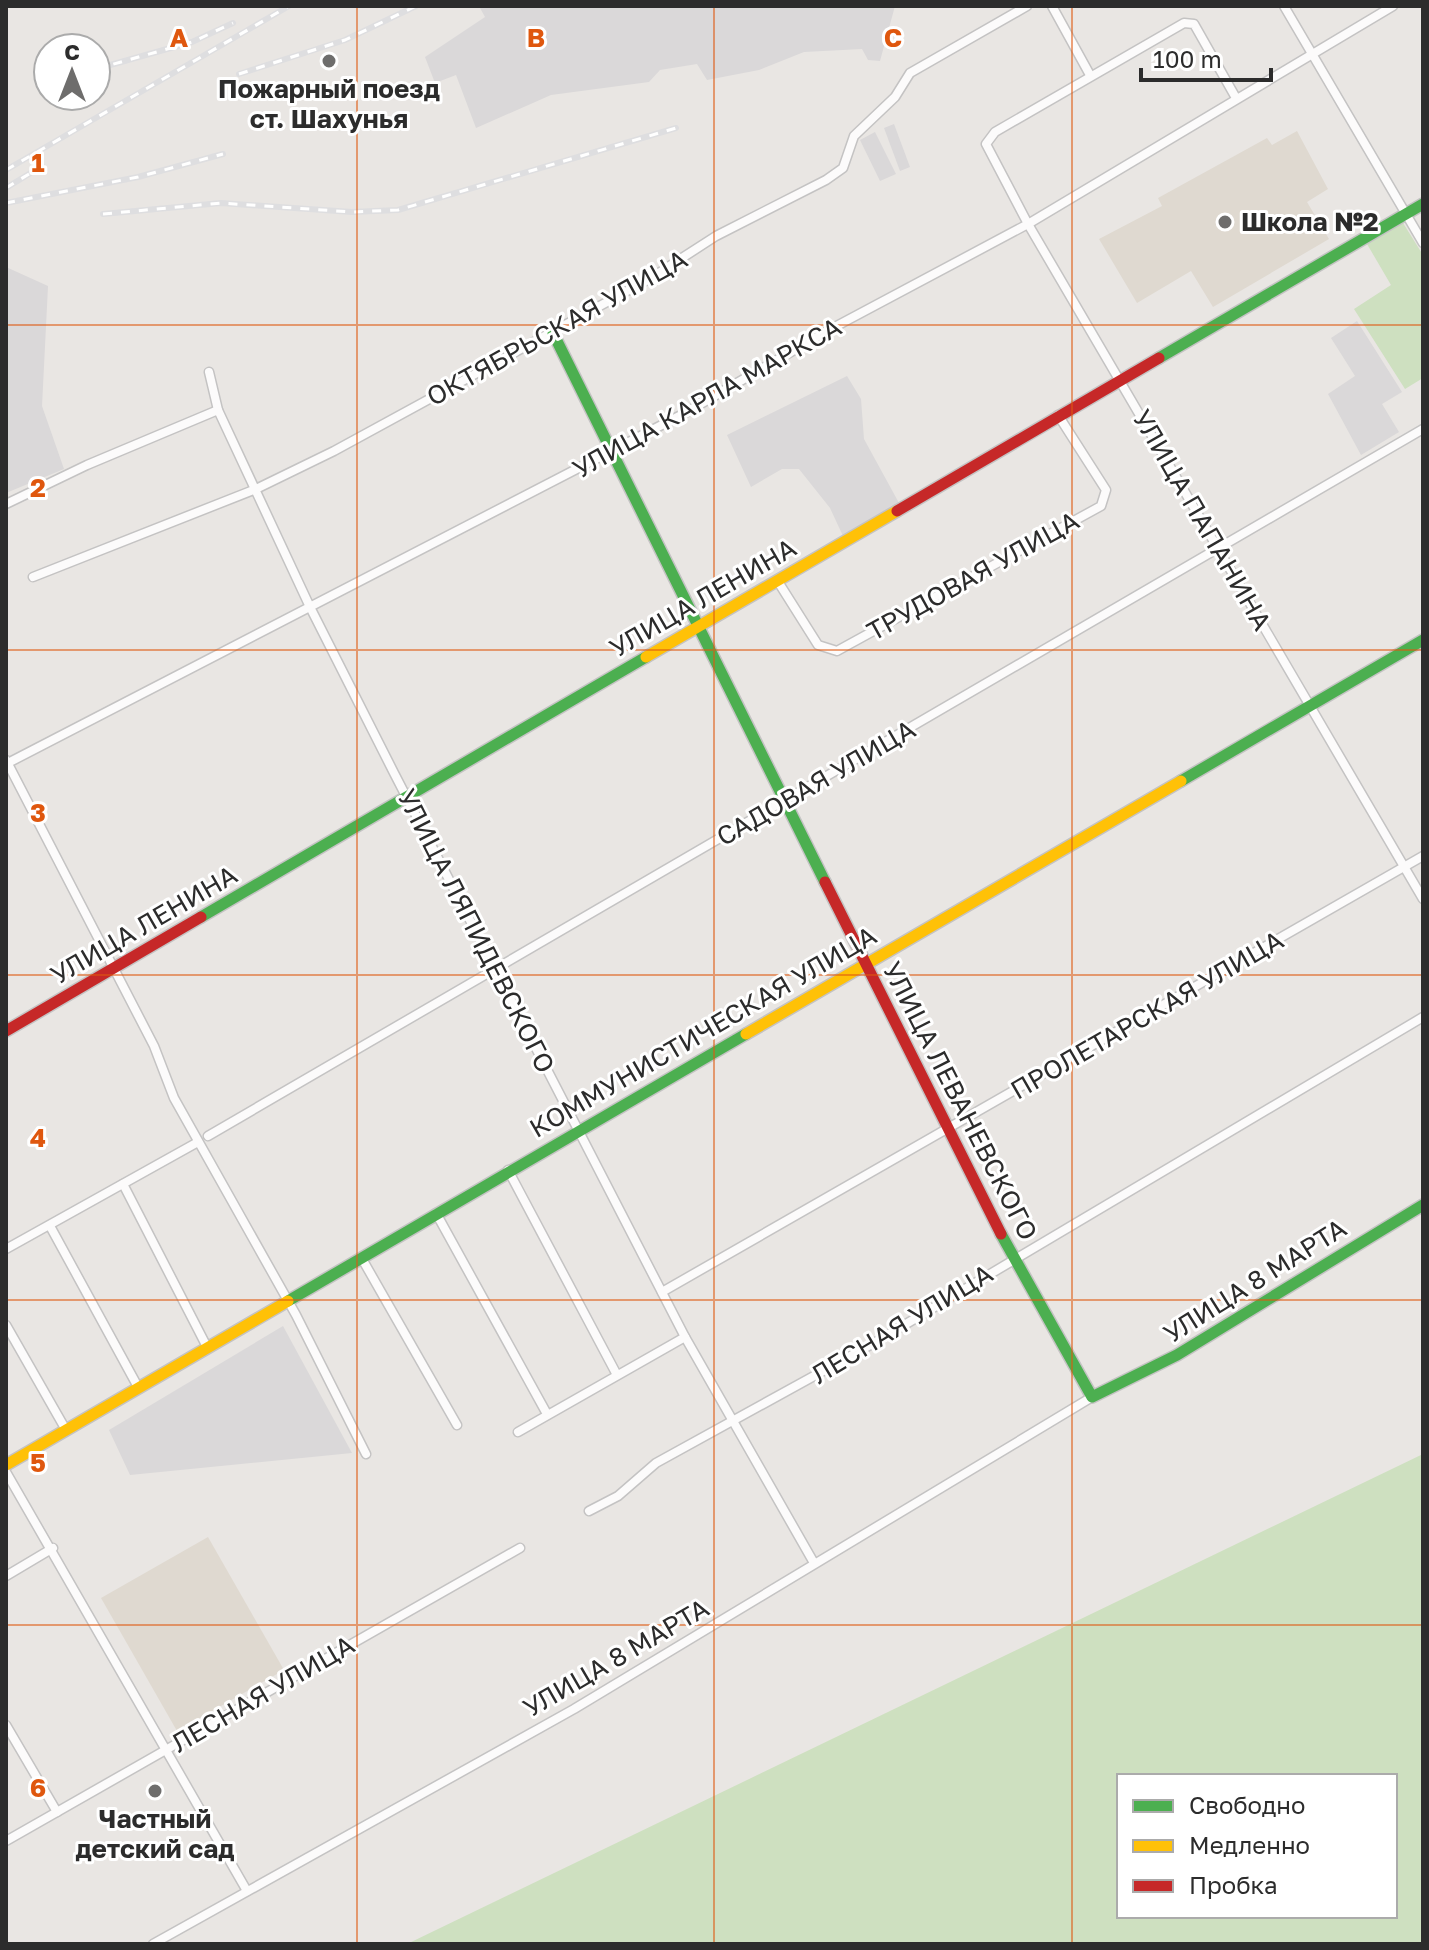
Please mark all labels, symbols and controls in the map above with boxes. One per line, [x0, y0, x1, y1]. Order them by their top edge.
text: A [170, 22, 189, 53]
text: B [527, 22, 545, 53]
text: C [884, 22, 902, 53]
north arrow [32, 32, 112, 112]
scale bar [1141, 32, 1271, 82]
text: С [64, 38, 80, 65]
text: 100 m [1153, 44, 1222, 73]
marker: Пожарный поезд ст. Шахунья [320, 52, 338, 70]
place label: Пожарный поезд ст. Шахунья [218, 73, 440, 134]
text: 1 [31, 147, 45, 178]
place label: Школа №2 [1241, 206, 1379, 237]
marker: Школа №2 [1216, 213, 1234, 231]
street label: ОКТЯБРЬСКАЯ УЛИЦА [421, 243, 692, 412]
street label: УЛИЦА КАРЛА МАРКСА [567, 311, 846, 484]
street label: УЛИЦА ПАПАНИНА [1127, 404, 1278, 635]
text: 2 [30, 472, 46, 503]
street label: ТРУДОВАЯ УЛИЦА [861, 504, 1084, 647]
street label: УЛИЦА ЛЕНИНА [604, 532, 801, 663]
street label: САДОВАЯ УЛИЦА [711, 713, 921, 852]
street label: УЛИЦА ЛЯПИДЕВСКОГО [391, 784, 562, 1078]
text: 3 [30, 797, 46, 828]
street label: УЛИЦА ЛЕНИНА [45, 859, 242, 990]
street label: КОММУНИСТИЧЕСКАЯ УЛИЦА [524, 919, 882, 1144]
street label: ПРОЛЕТАРСКАЯ УЛИЦА [1005, 924, 1288, 1105]
street label: УЛИЦА ЛЕВАНЕВСКОГО [877, 956, 1044, 1245]
text: 4 [30, 1122, 46, 1153]
street label: УЛИЦА 8 МАРТА [1158, 1212, 1352, 1349]
street label: ЛЕСНАЯ УЛИЦА [806, 1257, 998, 1390]
text: 5 [30, 1447, 46, 1478]
street label: УЛИЦА 8 МАРТА [517, 1592, 714, 1723]
street label: ЛЕСНАЯ УЛИЦА [166, 1629, 360, 1758]
text: 6 [30, 1772, 46, 1803]
legend [1117, 1774, 1397, 1918]
marker: Частный детский сад [146, 1782, 164, 1800]
text: Свободно [1189, 1790, 1305, 1819]
place label: Частный детский сад [76, 1803, 235, 1864]
text: Медленно [1189, 1830, 1310, 1859]
text: Пробка [1189, 1870, 1278, 1899]

